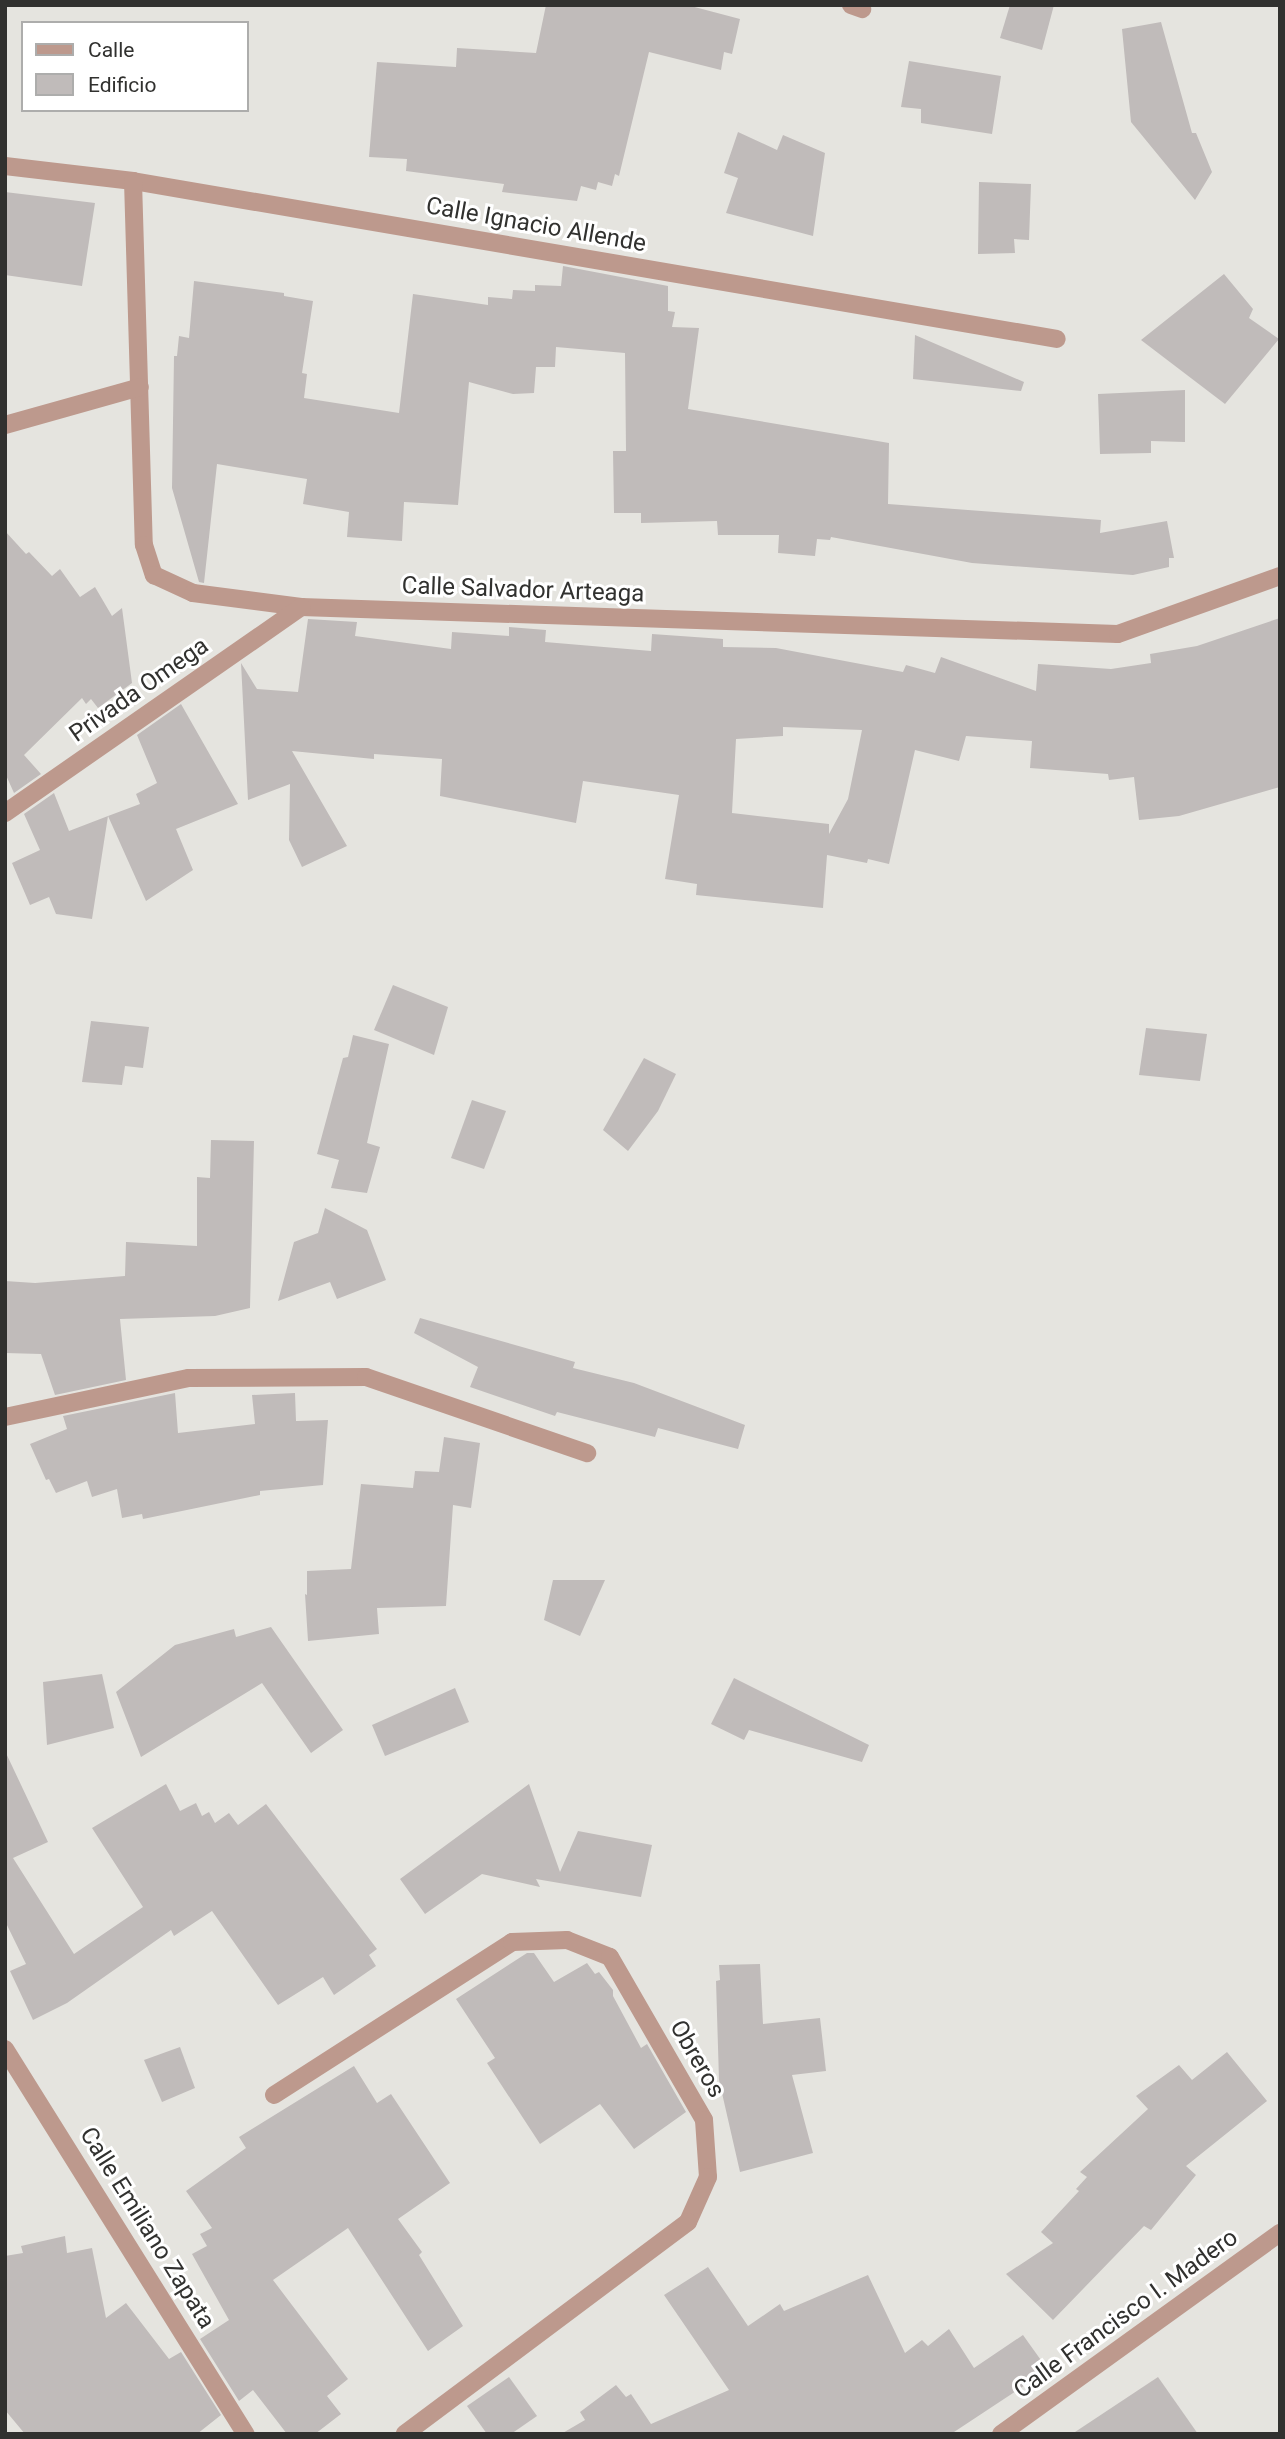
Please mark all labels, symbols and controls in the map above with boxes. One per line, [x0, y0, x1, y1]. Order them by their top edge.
legend [21, 21, 248, 112]
text: Calle [88, 38, 134, 62]
text: Edificio [88, 73, 156, 97]
street label: Calle Ignacio Allende [424, 191, 648, 259]
street label: Calle Salvador Arteaga [401, 571, 645, 609]
street label: Privada Omega [64, 631, 214, 749]
street label: Obreros [663, 2015, 731, 2103]
street label: Calle Emiliano Zapata [73, 2122, 221, 2334]
street label: Calle Francisco I. Madero [1008, 2223, 1244, 2405]

